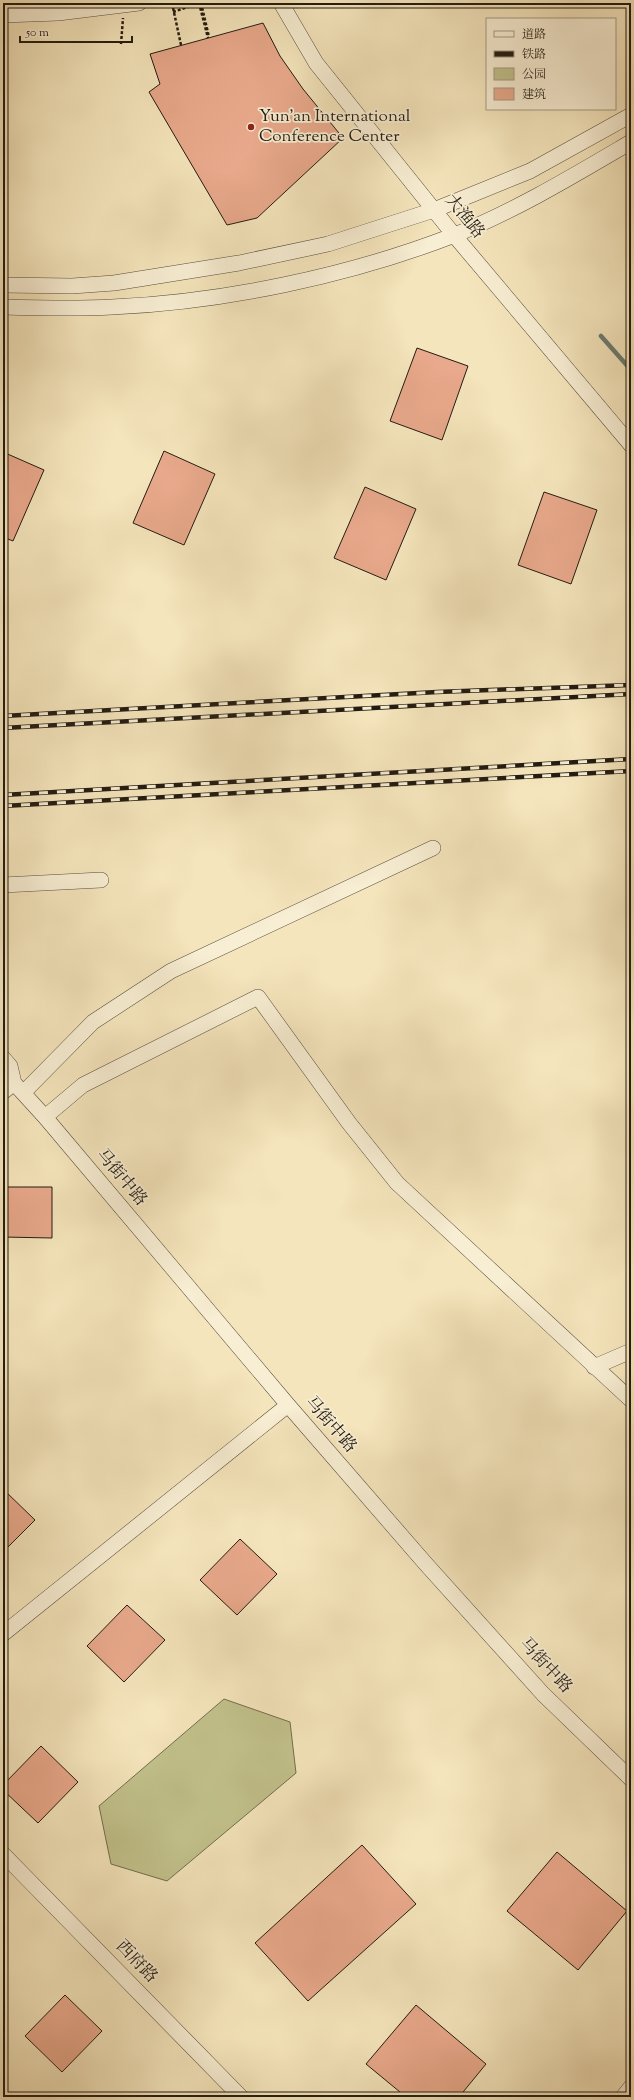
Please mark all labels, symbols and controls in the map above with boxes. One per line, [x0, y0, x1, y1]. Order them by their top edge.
scale bar [20, 18, 132, 44]
legend [486, 18, 616, 110]
text: 50 m [25, 24, 49, 42]
text: 道路 [522, 26, 546, 44]
text: 铁路 [522, 46, 546, 64]
text: 公园 [522, 66, 546, 84]
text: 建筑 [522, 86, 546, 104]
place label: Yun'an International Conference Center [259, 105, 411, 149]
marker: Yun'an International Conference Center [246, 122, 256, 132]
street label: 大渔路 [439, 190, 489, 244]
street label: 马街中路 [90, 1144, 152, 1212]
street label: 马街中路 [299, 1391, 361, 1459]
street label: 马街中路 [513, 1633, 577, 1699]
street label: 西府路 [110, 1935, 162, 1989]

